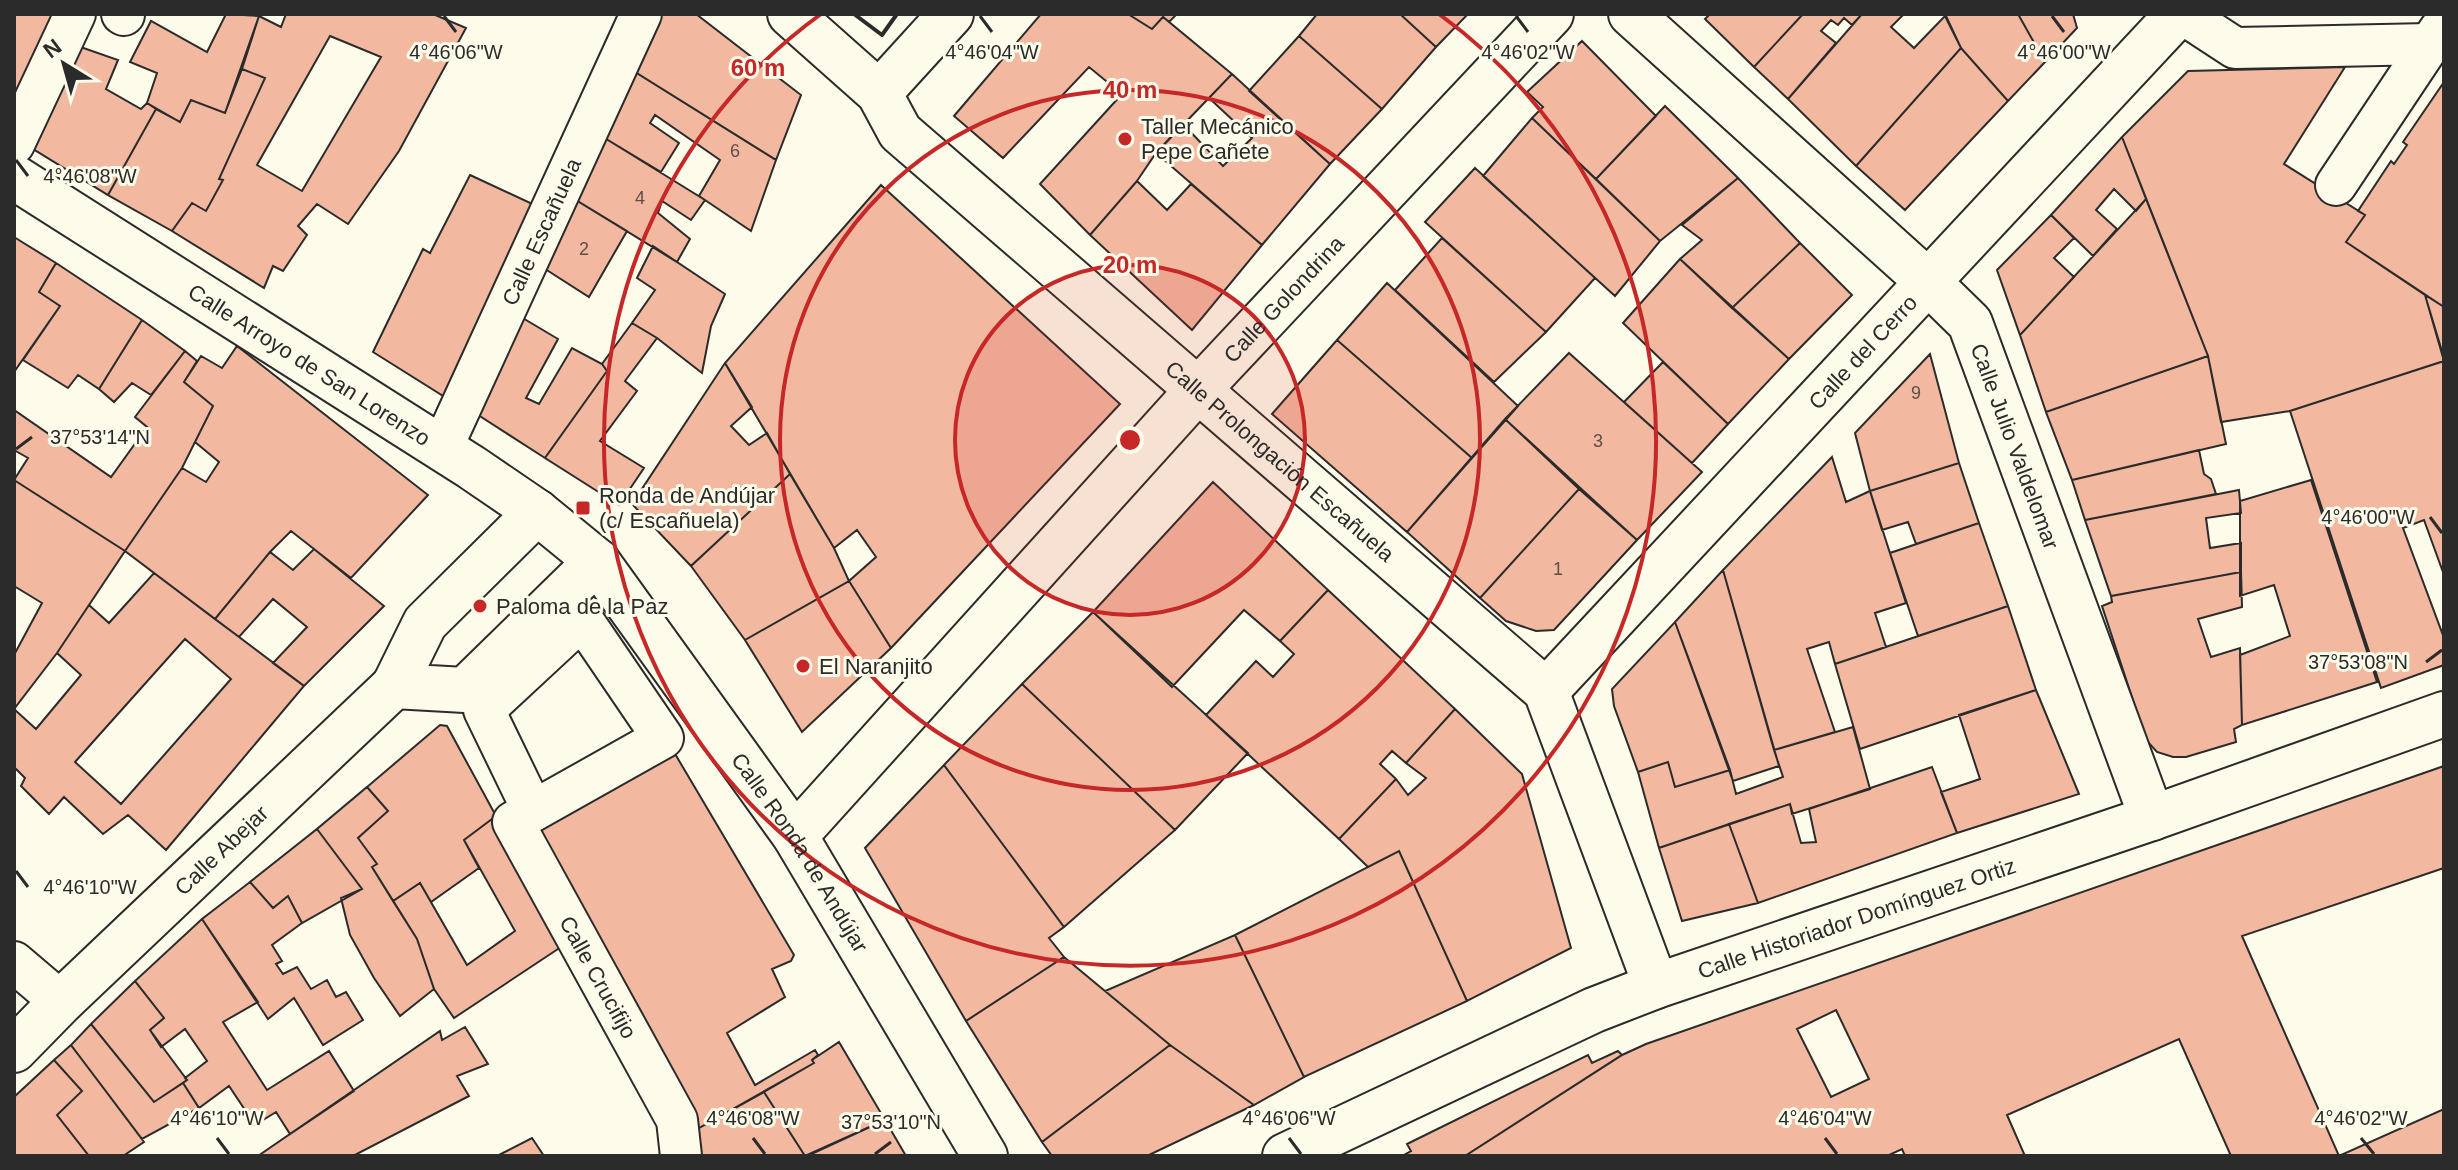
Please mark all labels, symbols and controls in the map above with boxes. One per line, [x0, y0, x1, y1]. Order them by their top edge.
north arrow [24, 24, 104, 104]
text: N [38, 34, 66, 63]
text: 4°46'06"W [409, 41, 503, 63]
text: 4°46'04"W [945, 41, 1039, 63]
text: 4°46'02"W [1481, 41, 1575, 63]
text: 4°46'00"W [2017, 41, 2111, 63]
text: 60 m [731, 54, 785, 81]
text: 40 m [1103, 76, 1157, 103]
place label: Taller Mecánico Pepe Cañete [1141, 114, 1294, 164]
marker: Taller Mecánico Pepe Cañete [1116, 130, 1134, 148]
house number: 6 [730, 141, 740, 161]
street label: Calle Escañuela [497, 153, 586, 309]
text: 4°46'08"W [43, 165, 137, 187]
house number: 4 [635, 188, 645, 208]
street label: Calle Golondrina [1218, 230, 1349, 367]
house number: 2 [579, 239, 589, 259]
text: 20 m [1103, 251, 1157, 278]
street label: Calle Arroyo de San Lorenzo [184, 279, 435, 451]
street label: Calle del Cerro [1803, 290, 1922, 414]
street label: Calle Julio Valdelomar [1966, 340, 2065, 553]
street label: Calle Prolongación Escañuela [1161, 355, 1400, 567]
house number: 9 [1911, 383, 1921, 403]
text: 37°53'14"N [50, 426, 150, 448]
centre of rings [1116, 426, 1144, 454]
house number: 3 [1593, 431, 1603, 451]
place label: Ronda de Andújar (c/ Escañuela) [599, 483, 775, 533]
marker: Ronda de Andújar (c/ Escañuela) [574, 499, 592, 517]
text: 4°46'00"W [2321, 506, 2415, 528]
house number: 1 [1553, 559, 1563, 579]
place label: Paloma de la Paz [496, 594, 668, 619]
marker: Paloma de la Paz [471, 597, 489, 615]
text: 37°53'08"N [2308, 651, 2408, 673]
place label: El Naranjito [819, 654, 933, 679]
marker: El Naranjito [794, 657, 812, 675]
street label: Calle Ronda de Andújar [727, 748, 874, 957]
street label: Calle Abejar [170, 800, 273, 900]
street label: Calle Historiador Domínguez Ortiz [1694, 853, 2019, 983]
text: 4°46'10"W [43, 876, 137, 898]
street label: Calle Crucifijo [555, 912, 642, 1043]
text: 4°46'10"W [170, 1107, 264, 1129]
text: 4°46'08"W [706, 1107, 800, 1129]
text: 4°46'06"W [1242, 1107, 1336, 1129]
text: 4°46'04"W [1778, 1107, 1872, 1129]
text: 4°46'02"W [2314, 1107, 2408, 1129]
text: 37°53'10"N [841, 1111, 941, 1133]

